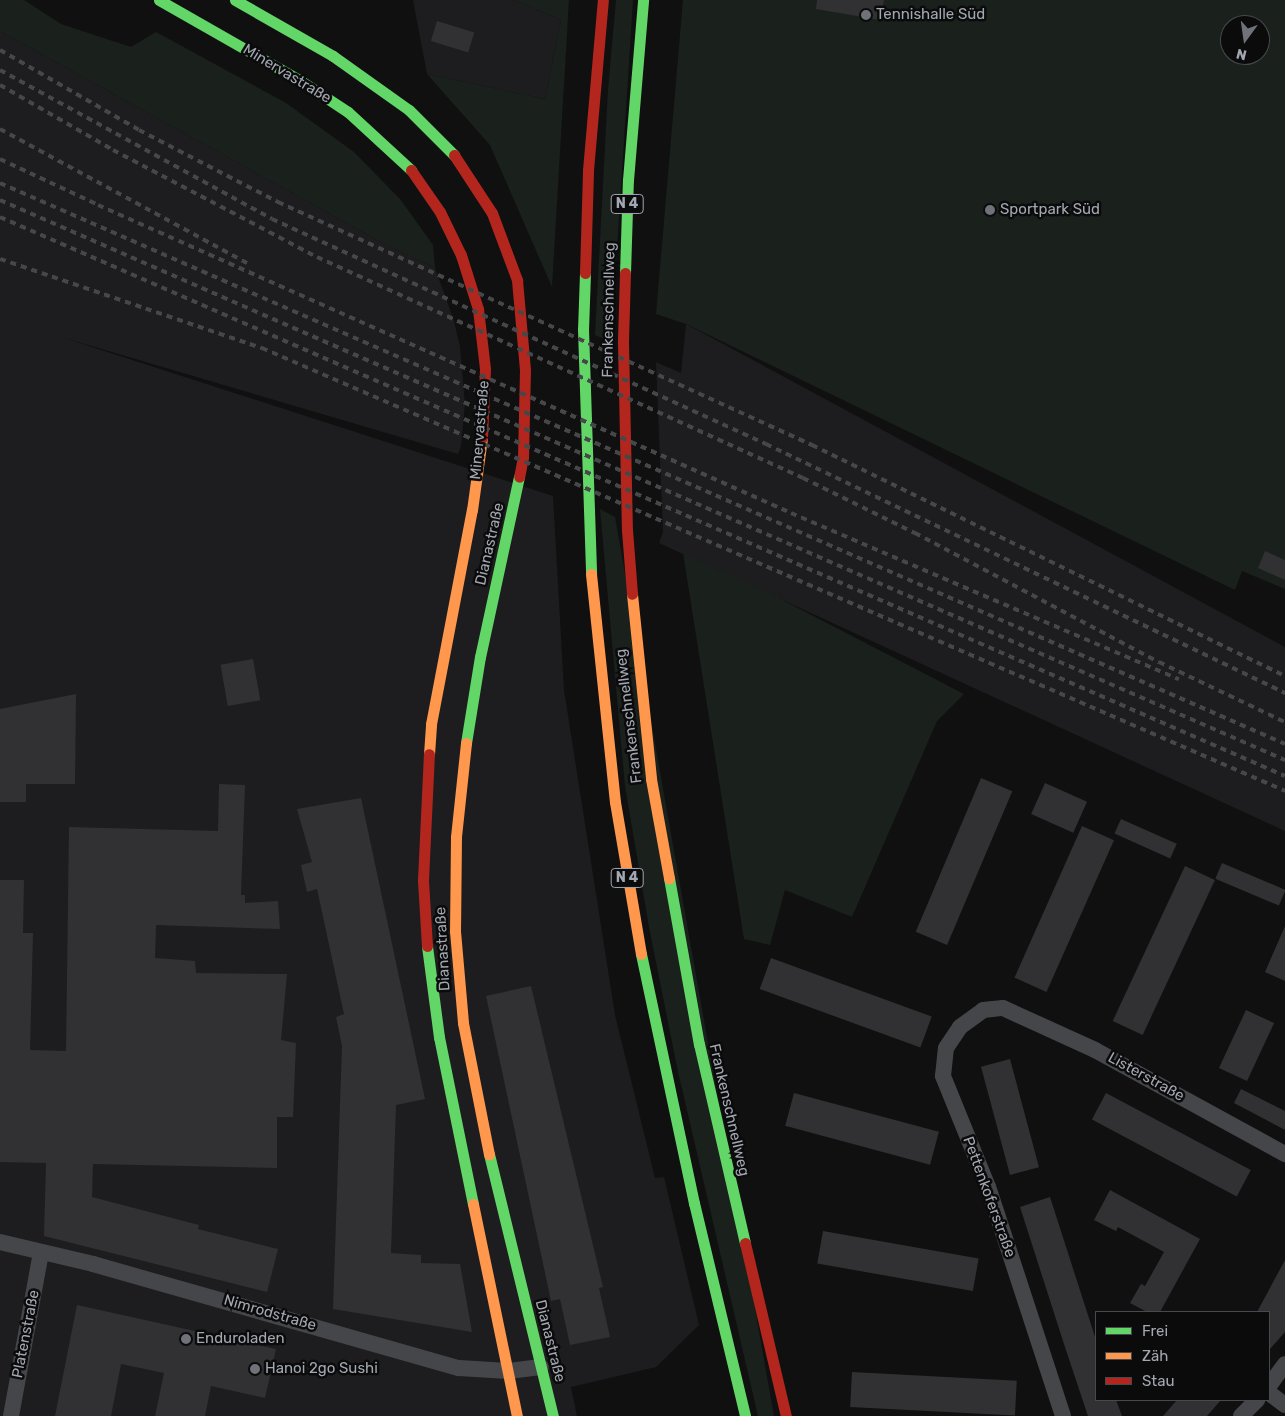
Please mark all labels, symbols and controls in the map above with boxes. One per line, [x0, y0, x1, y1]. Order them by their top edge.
place label: Tennishalle Süd [876, 6, 985, 24]
marker: Tennishalle Süd [860, 9, 872, 21]
north arrow [1220, 15, 1270, 65]
street label: Minervastraße [240, 41, 334, 107]
text: N [1235, 45, 1248, 64]
road number: N 4 [610, 192, 644, 215]
place label: Sportpark Süd [1000, 201, 1100, 219]
marker: Sportpark Süd [984, 204, 996, 216]
street label: Frankenschnellweg [599, 242, 619, 378]
street label: Minervastraße [467, 380, 493, 480]
street label: Dianastraße [472, 501, 508, 587]
street label: Frankenschnellweg [612, 648, 646, 784]
road number: N 4 [610, 866, 644, 890]
street label: Dianastraße [432, 906, 454, 992]
street label: Frankenschnellweg [705, 1042, 753, 1178]
street label: Listerstraße [1105, 1049, 1187, 1105]
street label: Pettenkoferstraße [959, 1134, 1019, 1260]
street label: Platenstraße [9, 1288, 43, 1380]
street label: Nimrodstraße [222, 1291, 318, 1335]
street label: Dianastraße [531, 1298, 569, 1384]
legend [1095, 1311, 1270, 1401]
text: Frei [1142, 1322, 1168, 1340]
place label: Enduroladen [196, 1330, 285, 1348]
marker: Enduroladen [180, 1333, 192, 1345]
text: Zäh [1142, 1347, 1168, 1365]
place label: Hanoi 2go Sushi [265, 1360, 378, 1378]
marker: Hanoi 2go Sushi [249, 1363, 261, 1375]
text: Stau [1142, 1372, 1175, 1390]

